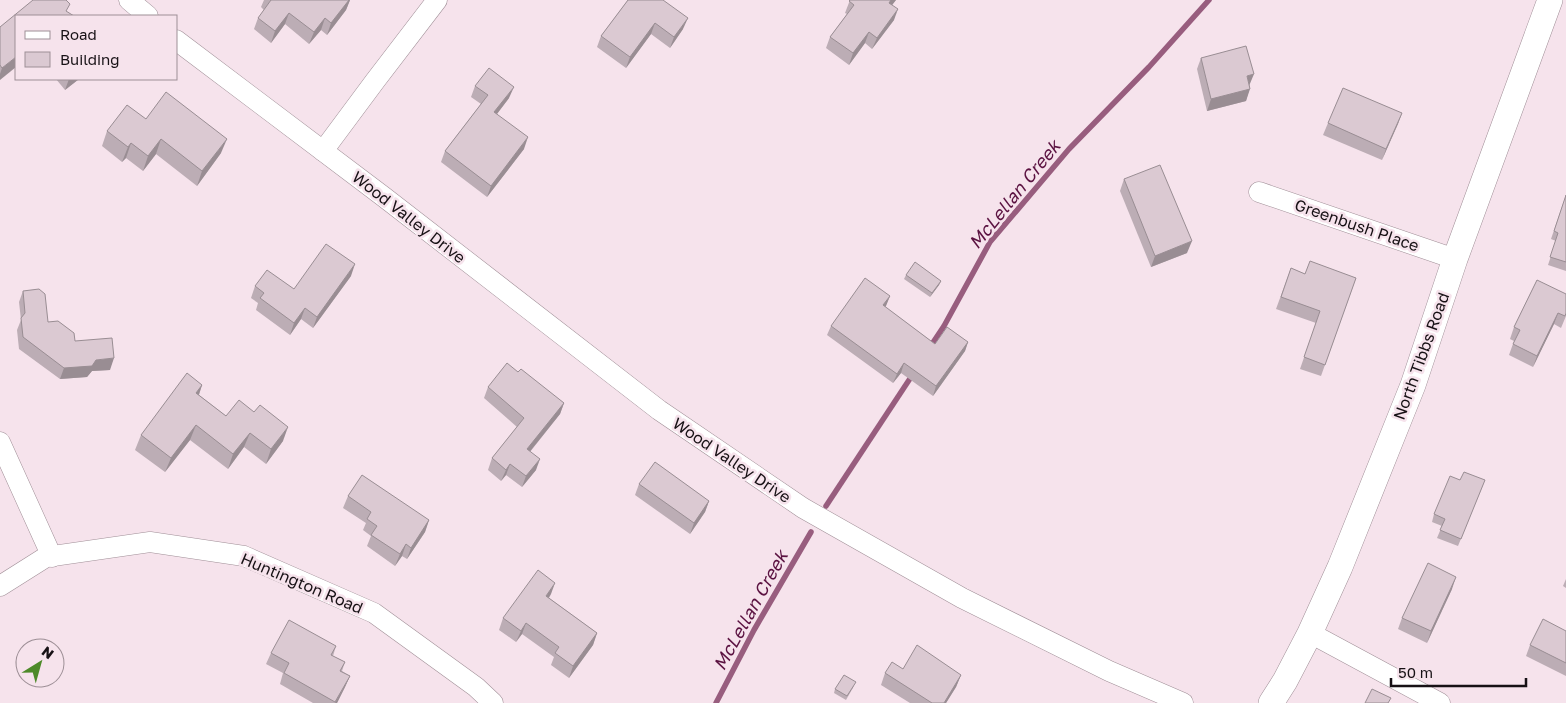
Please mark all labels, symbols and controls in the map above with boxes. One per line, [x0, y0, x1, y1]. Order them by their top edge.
legend [15, 15, 178, 80]
text: Road [60, 25, 97, 43]
text: Building [60, 50, 120, 68]
water label: McLellan Creek [964, 134, 1066, 253]
street label: Wood Valley Drive [348, 167, 470, 267]
street label: Greenbush Place [1292, 194, 1422, 256]
street label: North Tibbs Road [1389, 290, 1453, 422]
street label: Wood Valley Drive [669, 413, 795, 507]
water label: McLellan Creek [708, 545, 793, 674]
street label: Huntington Road [238, 548, 366, 618]
north arrow [15, 638, 65, 688]
text: N [39, 642, 57, 662]
scale bar [1391, 656, 1526, 688]
text: 50 m [1398, 663, 1433, 681]

